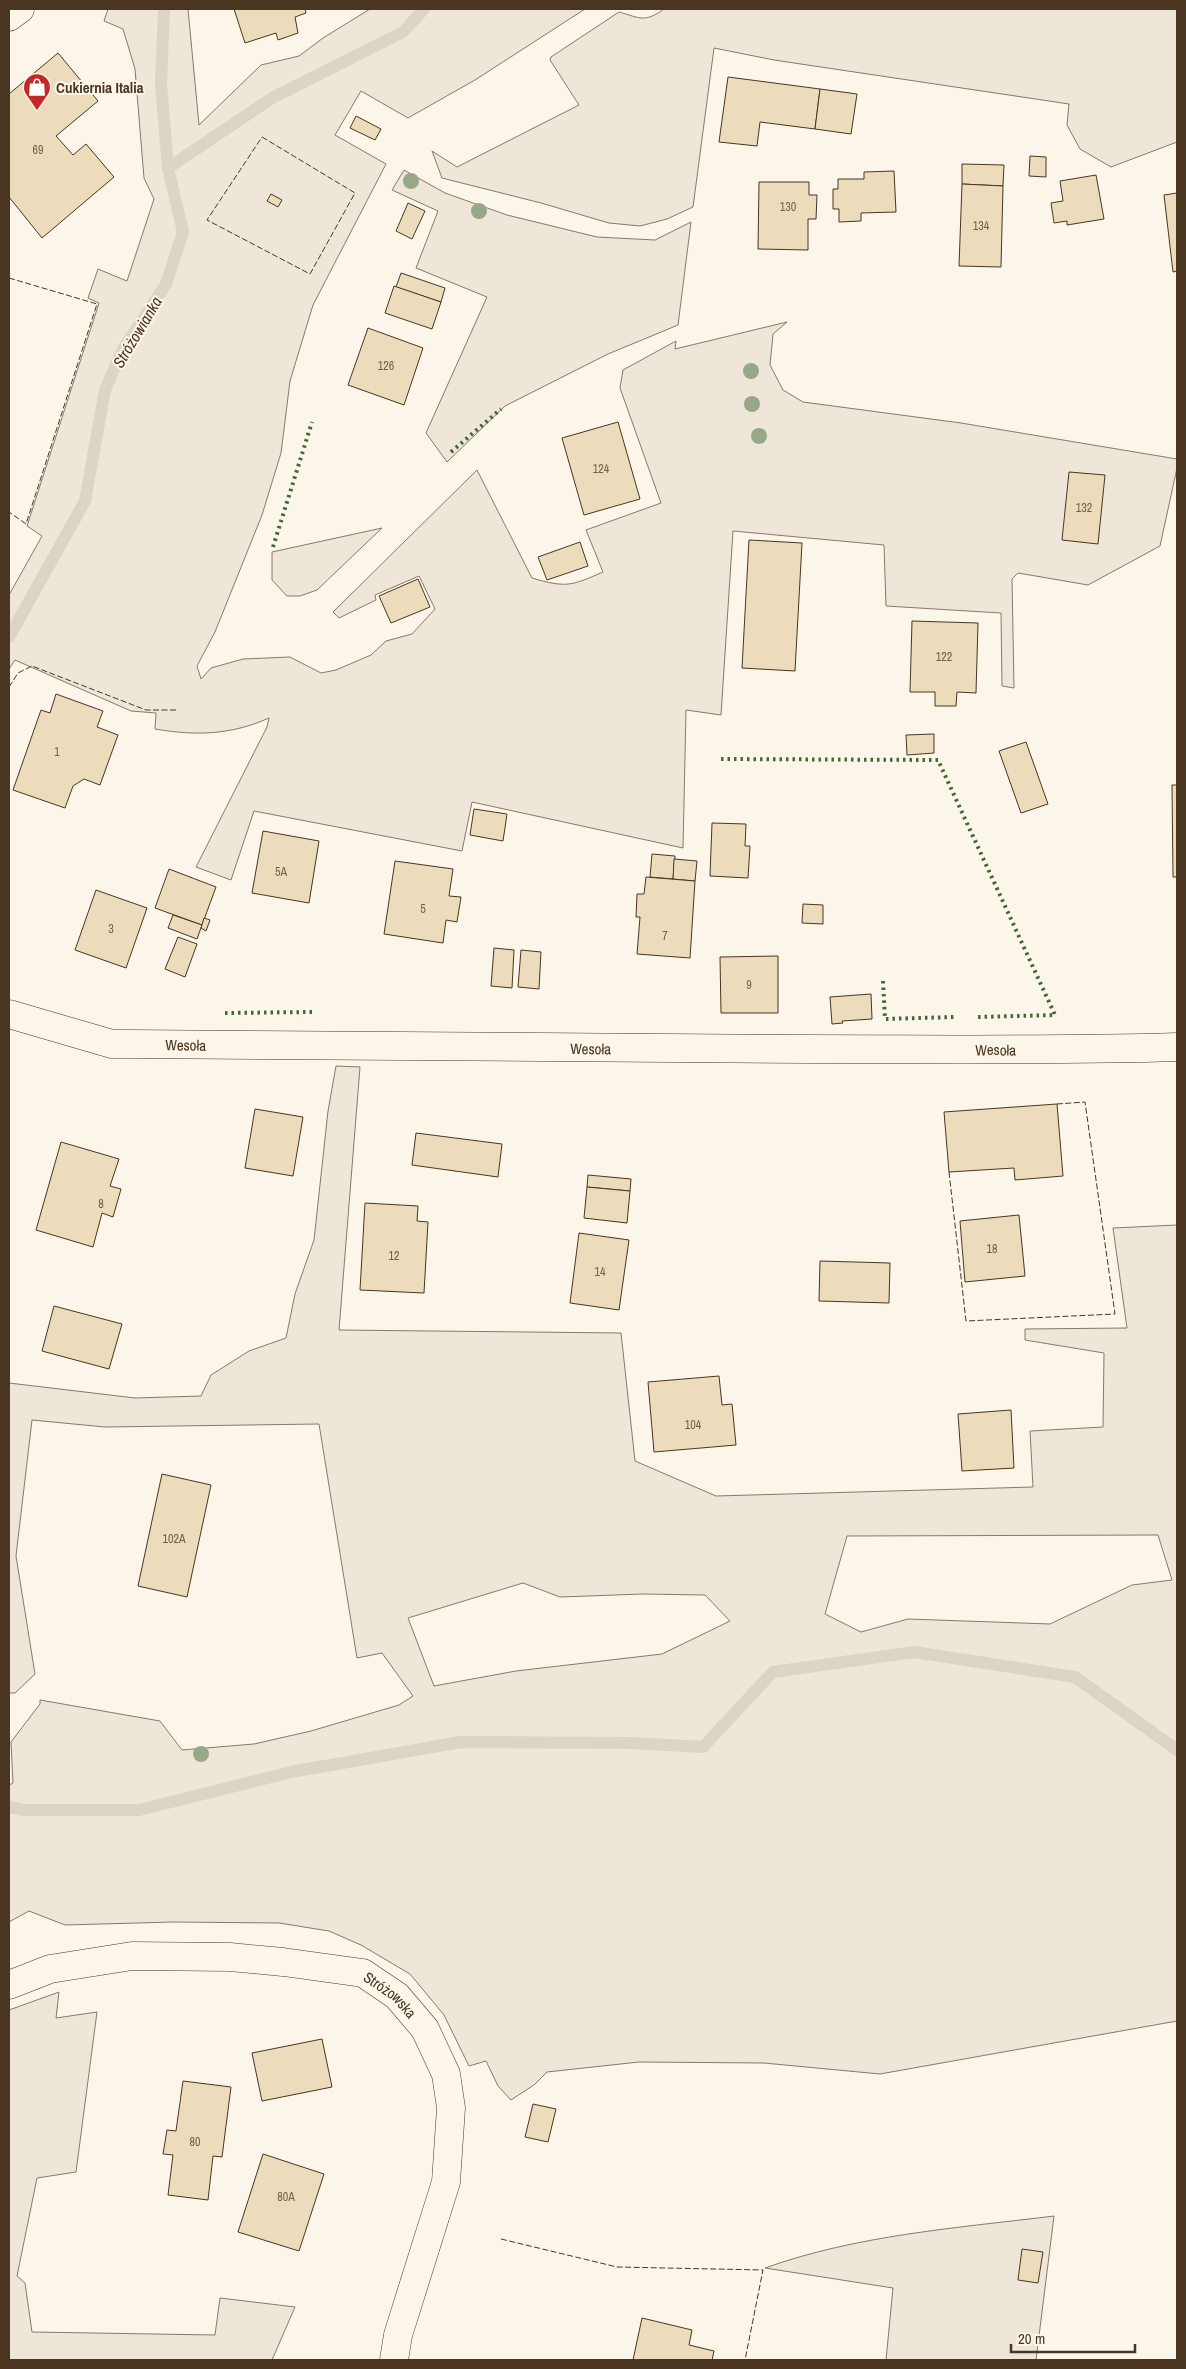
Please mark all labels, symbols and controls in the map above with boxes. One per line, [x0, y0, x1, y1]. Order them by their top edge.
shop icon: Cukiernia Italia [22, 72, 52, 111]
place label: Cukiernia Italia [56, 77, 144, 98]
house number: 69 [33, 142, 43, 158]
house number: 130 [780, 199, 796, 215]
house number: 134 [973, 218, 990, 234]
water label: Stróżowianka [107, 292, 167, 372]
house number: 126 [378, 358, 394, 374]
house number: 124 [593, 461, 610, 477]
house number: 132 [1076, 500, 1092, 516]
house number: 122 [936, 649, 952, 665]
house number: 1 [54, 744, 60, 760]
house number: 5A [275, 864, 287, 880]
house number: 5 [420, 901, 426, 917]
house number: 3 [108, 921, 114, 937]
house number: 7 [662, 928, 668, 944]
house number: 9 [746, 977, 752, 993]
street label: Wesoła [165, 1034, 206, 1055]
street label: Wesoła [570, 1038, 611, 1059]
street label: Wesoła [975, 1039, 1016, 1060]
house number: 8 [98, 1196, 104, 1212]
house number: 18 [987, 1241, 997, 1257]
house number: 12 [389, 1248, 399, 1264]
house number: 14 [595, 1264, 606, 1280]
house number: 104 [685, 1417, 702, 1433]
house number: 102A [163, 1531, 186, 1547]
street label: Stróżowska [360, 1966, 422, 2023]
house number: 80 [190, 2134, 200, 2150]
house number: 80A [277, 2189, 295, 2205]
scale bar [1011, 2322, 1135, 2354]
text: 20 m [1018, 2328, 1045, 2349]

